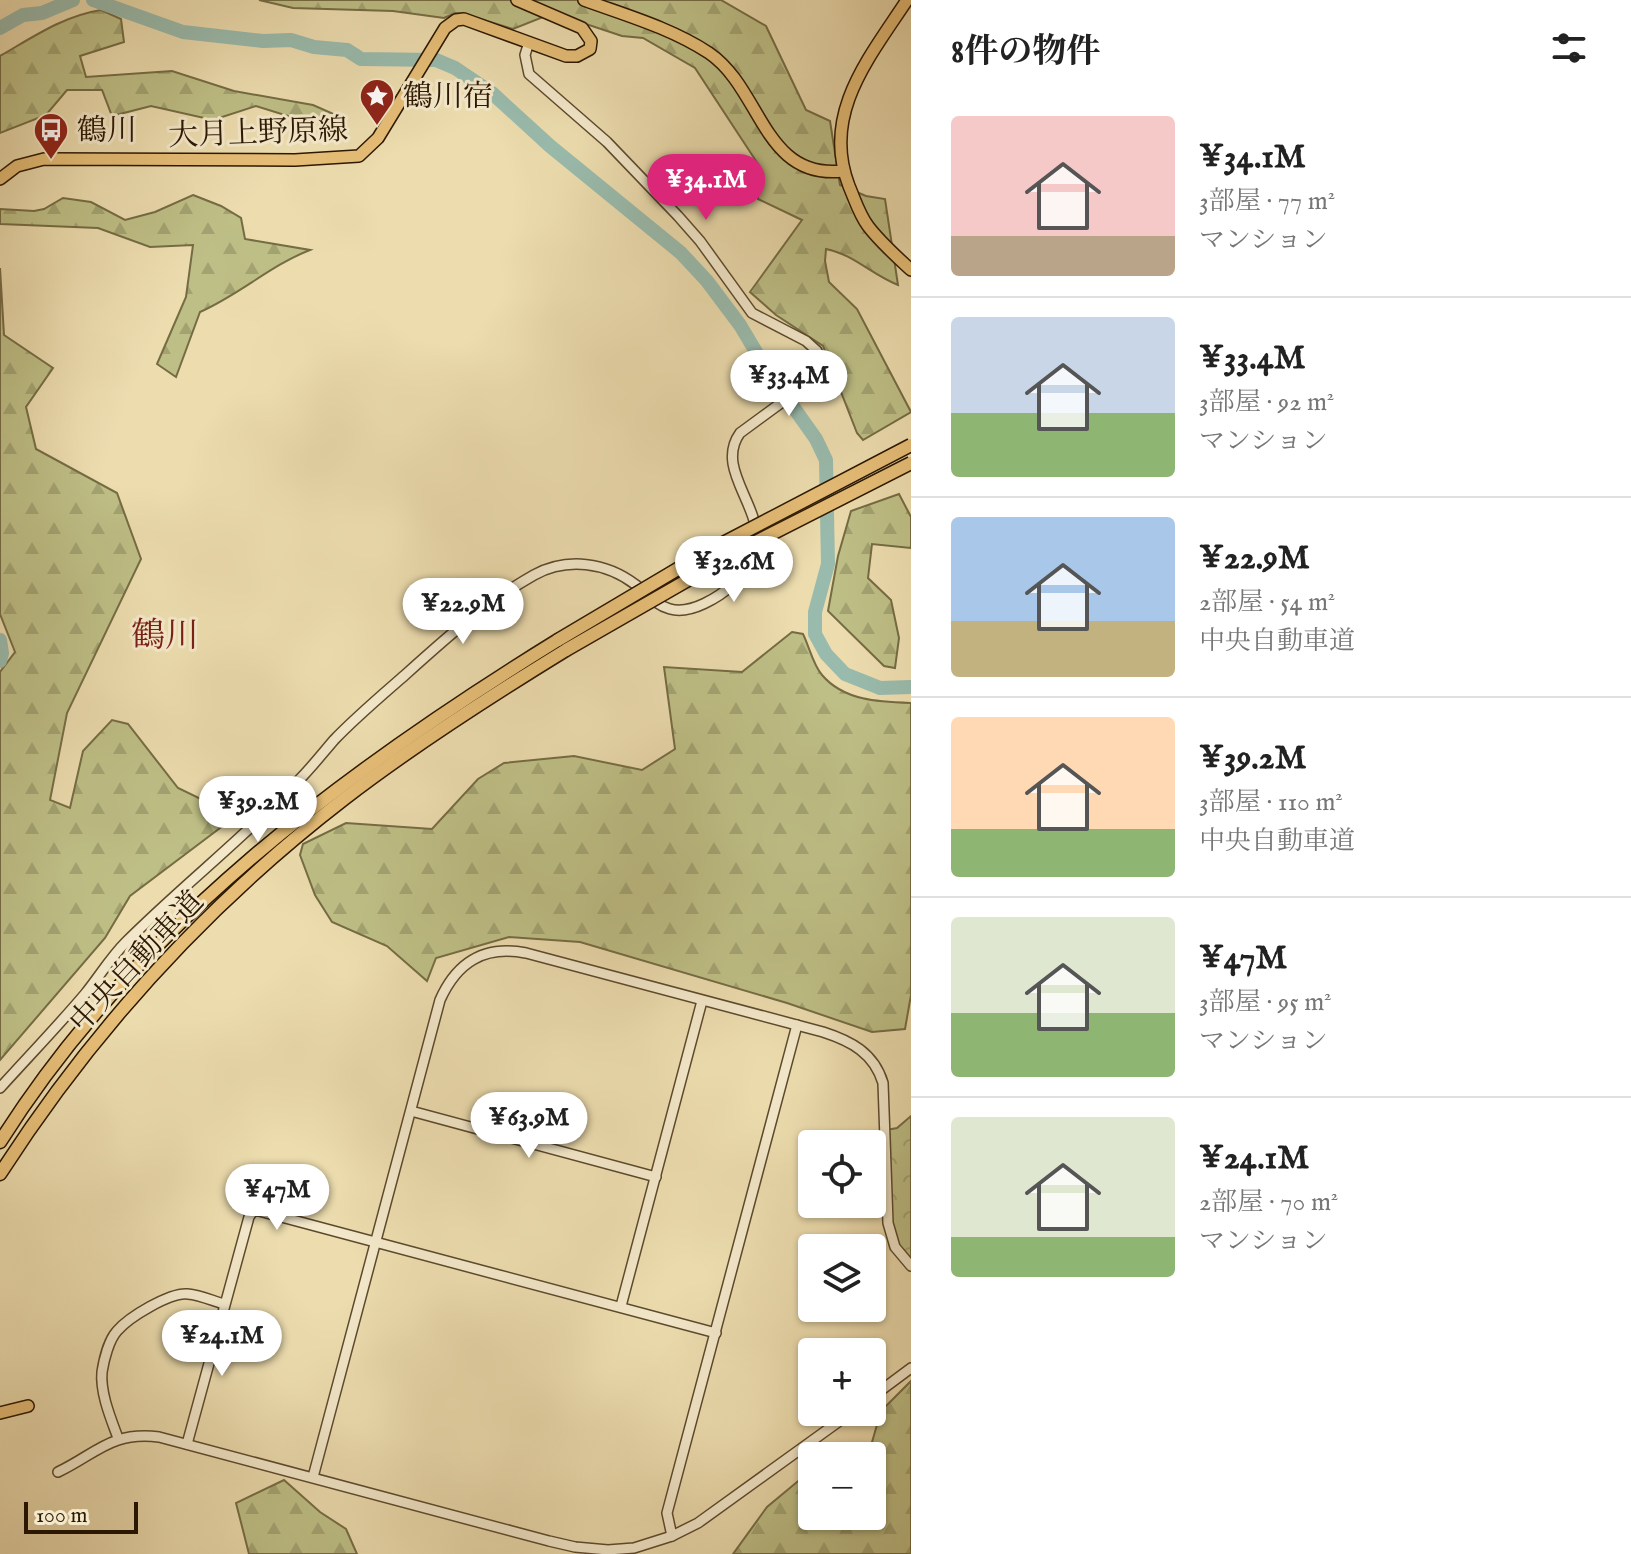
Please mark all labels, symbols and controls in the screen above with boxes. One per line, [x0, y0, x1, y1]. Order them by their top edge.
icon: filters [1547, 26, 1591, 70]
text: 8件の物件 [951, 31, 1100, 74]
place icon: 鶴川宿 [358, 77, 396, 127]
place label: 鶴川宿 [403, 79, 493, 117]
bus stop icon: 鶴川 [32, 111, 70, 161]
street label: 大月上野原線 [167, 112, 349, 156]
place label: 鶴川 [77, 113, 137, 151]
text: ¥34.1M [1199, 136, 1306, 179]
icon: home [1015, 148, 1111, 244]
pin: ¥34.1M [641, 154, 771, 222]
text: ¥34.1M [665, 163, 747, 196]
text: 3部屋 · 77 m² [1199, 185, 1335, 218]
text: マンション [1199, 224, 1328, 257]
text: ¥33.4M [1199, 337, 1305, 380]
icon: home [1015, 349, 1111, 445]
pin: ¥33.4M [724, 350, 854, 418]
text: ¥33.4M [748, 359, 830, 392]
text: 3部屋 · 92 m² [1199, 386, 1334, 419]
text: マンション [1199, 425, 1328, 458]
pin: ¥32.6M [669, 536, 799, 604]
text: ¥22.9M [1199, 537, 1310, 580]
text: ¥32.6M [693, 545, 775, 578]
icon: home [1015, 549, 1111, 645]
pin: ¥22.9M [398, 578, 528, 646]
text: 2部屋 · 54 m² [1199, 586, 1335, 619]
text: ¥22.9M [421, 587, 505, 620]
district label: 鶴川 [131, 615, 199, 658]
text: 中央自動車道 [1199, 625, 1355, 658]
text: ¥39.2M [1199, 737, 1307, 780]
icon: home [1015, 749, 1111, 845]
pin: ¥39.2M [193, 776, 323, 844]
text: ¥39.2M [217, 785, 299, 818]
text: 3部屋 · 110 m² [1199, 786, 1343, 819]
text: 中央自動車道 [1199, 825, 1355, 858]
street label: 中央自動車道 [62, 884, 213, 1041]
text: ¥47M [1199, 937, 1287, 980]
icon: home [1015, 949, 1111, 1045]
text: 3部屋 · 95 m² [1199, 986, 1332, 1019]
text: マンション [1199, 1025, 1328, 1058]
pin: ¥63.9M [464, 1092, 594, 1160]
text: ¥63.9M [488, 1101, 570, 1134]
map controls [798, 1130, 886, 1530]
button: locate [798, 1130, 886, 1218]
text: ¥24.1M [1199, 1137, 1309, 1180]
icon: home [1015, 1149, 1111, 1245]
pin: ¥47M [230, 1164, 324, 1232]
text: ¥47M [243, 1173, 311, 1206]
text: 2部屋 · 70 m² [1199, 1186, 1338, 1219]
text: マンション [1199, 1225, 1328, 1258]
button: layers [798, 1234, 886, 1322]
pin: ¥24.1M [157, 1310, 287, 1378]
text: ¥24.1M [180, 1319, 264, 1352]
button: + [798, 1338, 886, 1426]
button: − [798, 1442, 886, 1530]
scale bar [24, 1498, 138, 1534]
text: 100 m [36, 1502, 88, 1530]

